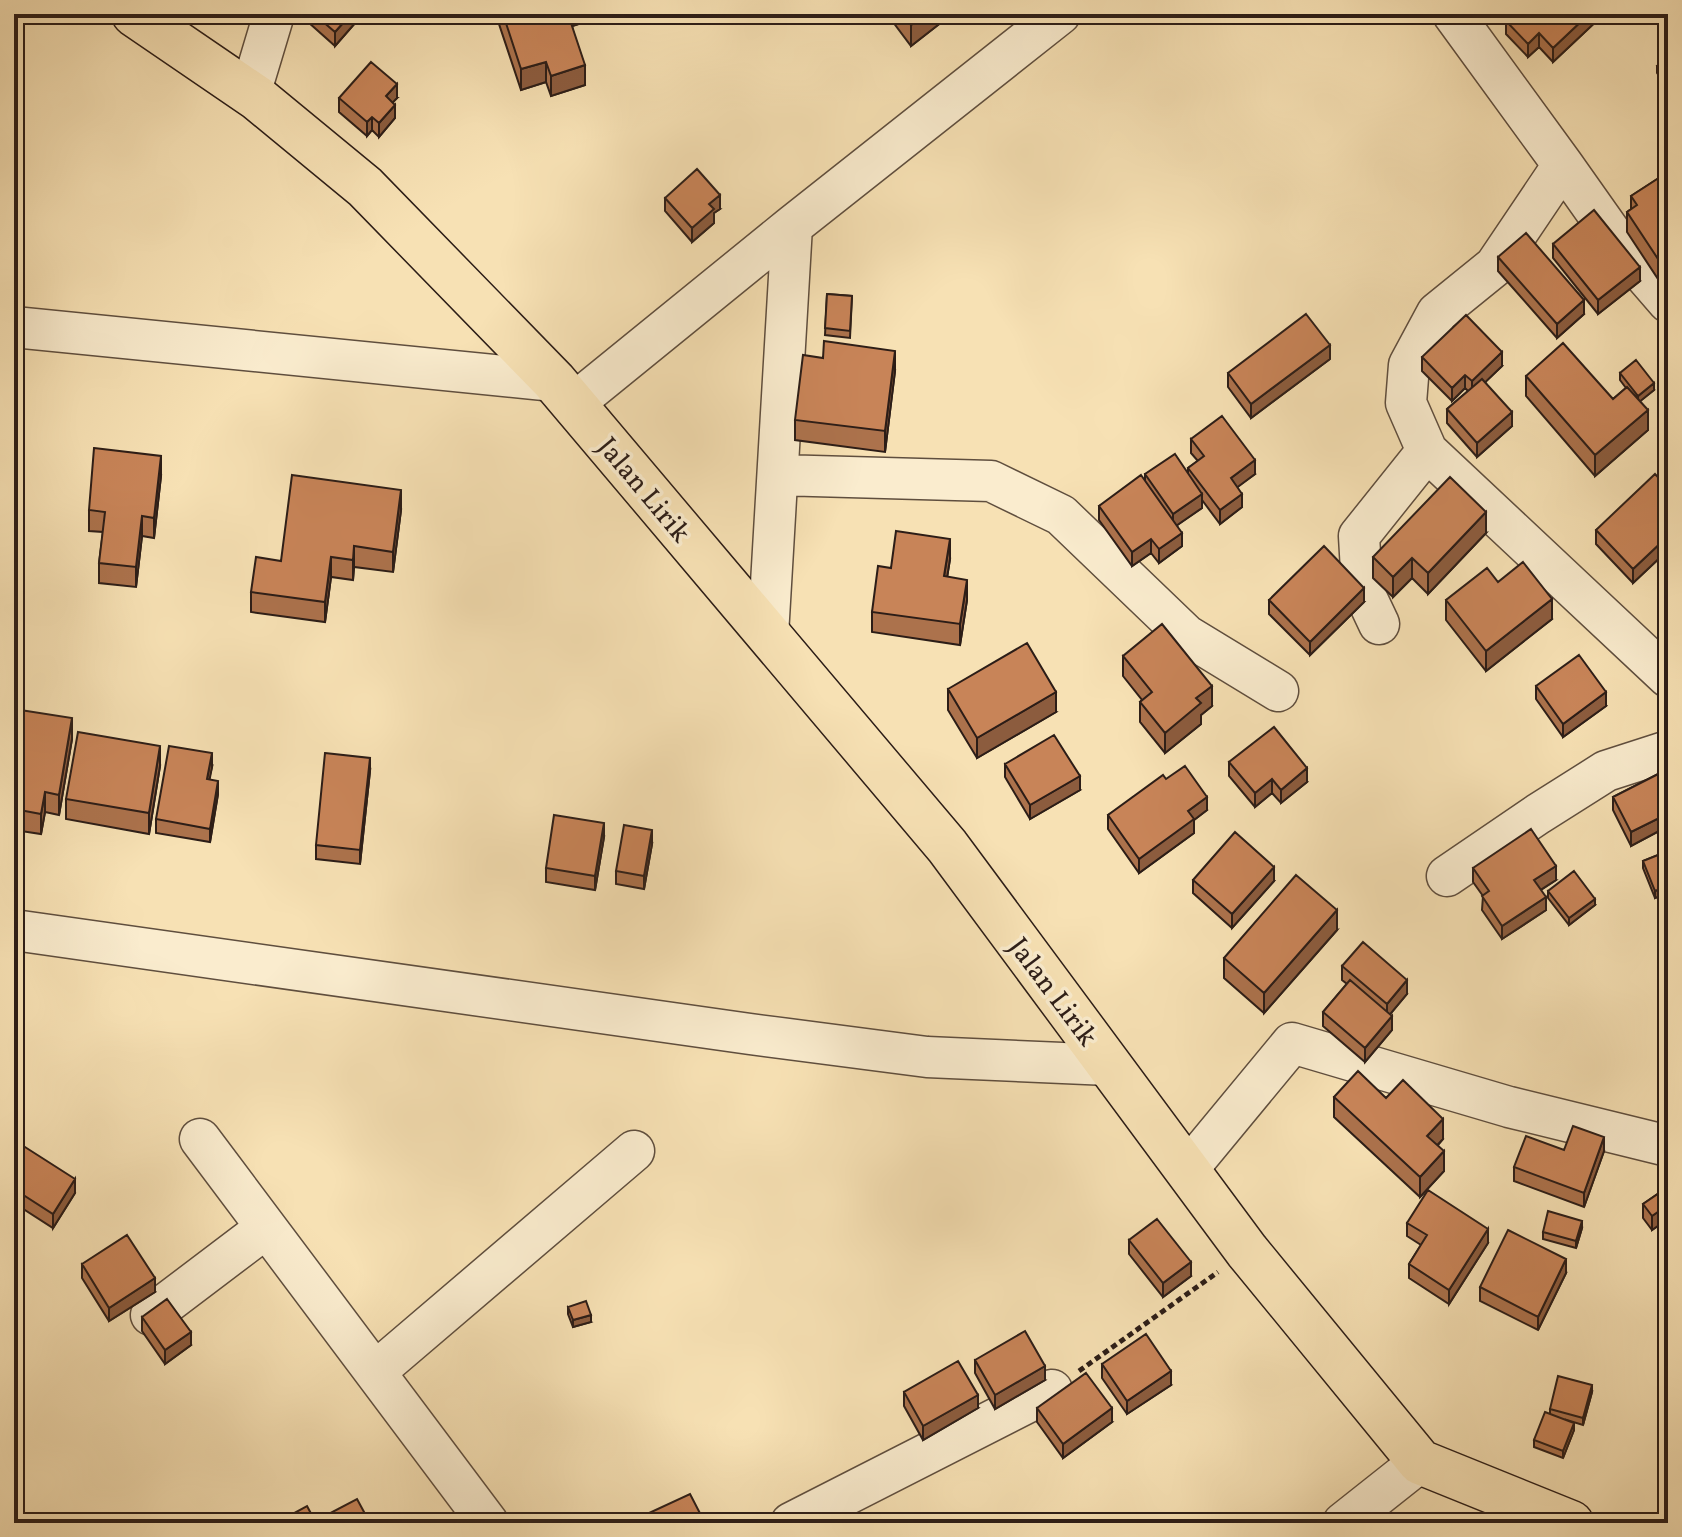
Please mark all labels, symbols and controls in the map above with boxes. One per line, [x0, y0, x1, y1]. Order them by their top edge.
street label: Jalan Lirik [587, 429, 699, 552]
street label: Jalan Lirik [998, 930, 1106, 1055]

